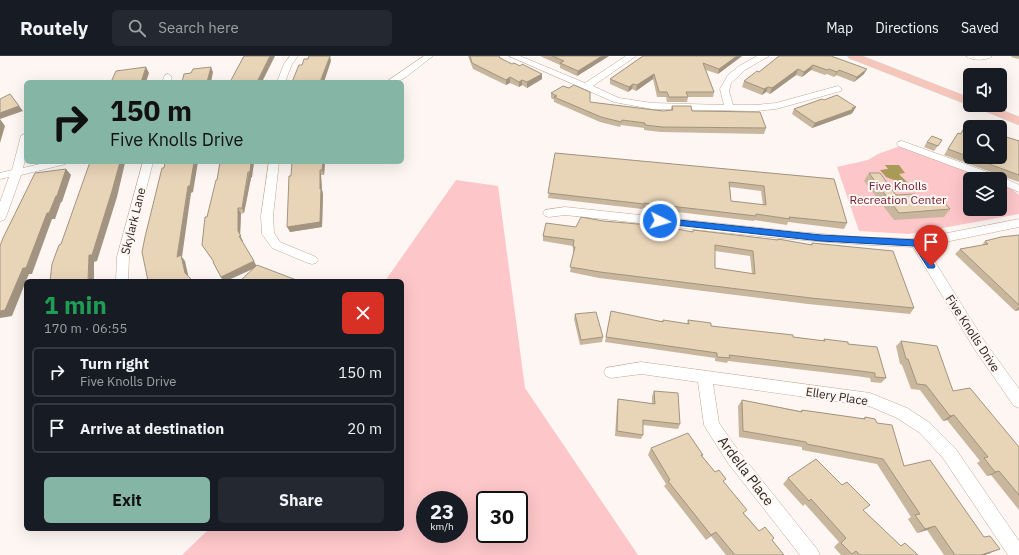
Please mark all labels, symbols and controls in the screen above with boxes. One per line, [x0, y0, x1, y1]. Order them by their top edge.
search box [112, 10, 392, 46]
text: Routely [20, 16, 88, 40]
icon: search [126, 17, 148, 39]
text: Search here [158, 18, 239, 37]
text: Map [826, 19, 853, 37]
text: Directions [875, 19, 939, 37]
text: Saved [961, 19, 999, 37]
map controls [963, 68, 1007, 216]
button: sound [963, 68, 1007, 112]
text: 150 m [110, 92, 192, 129]
icon: right [44, 96, 96, 148]
button: search [963, 120, 1007, 164]
text: Five Knolls Drive [110, 128, 243, 151]
button: layers [963, 172, 1007, 216]
park label: Five Knolls Recreation Center [849, 178, 947, 207]
street label: Skylark Lane [117, 186, 149, 256]
position arrow [639, 200, 681, 242]
pin [914, 225, 948, 266]
icon: arrive [920, 231, 942, 253]
text: 1 min [44, 289, 107, 321]
button: close [342, 292, 384, 334]
street label: Five Knolls Drive [942, 292, 1004, 375]
text: 170 m · 06:55 [44, 320, 127, 337]
text: Turn right [80, 354, 149, 373]
icon: right [46, 361, 68, 383]
text: 150 m [338, 363, 382, 382]
text: Five Knolls Drive [80, 373, 176, 390]
street label: Ellery Place [805, 384, 870, 408]
icon: arrive [46, 417, 68, 439]
text: Arrive at destination [80, 419, 224, 438]
text: 20 m [347, 419, 382, 438]
street label: Ardella Place [714, 433, 778, 510]
button: Exit [44, 477, 210, 523]
button: Share [218, 477, 384, 523]
speed limit sign: 30 [476, 491, 528, 543]
text: 23 [430, 498, 454, 525]
text: km/h [430, 520, 454, 533]

